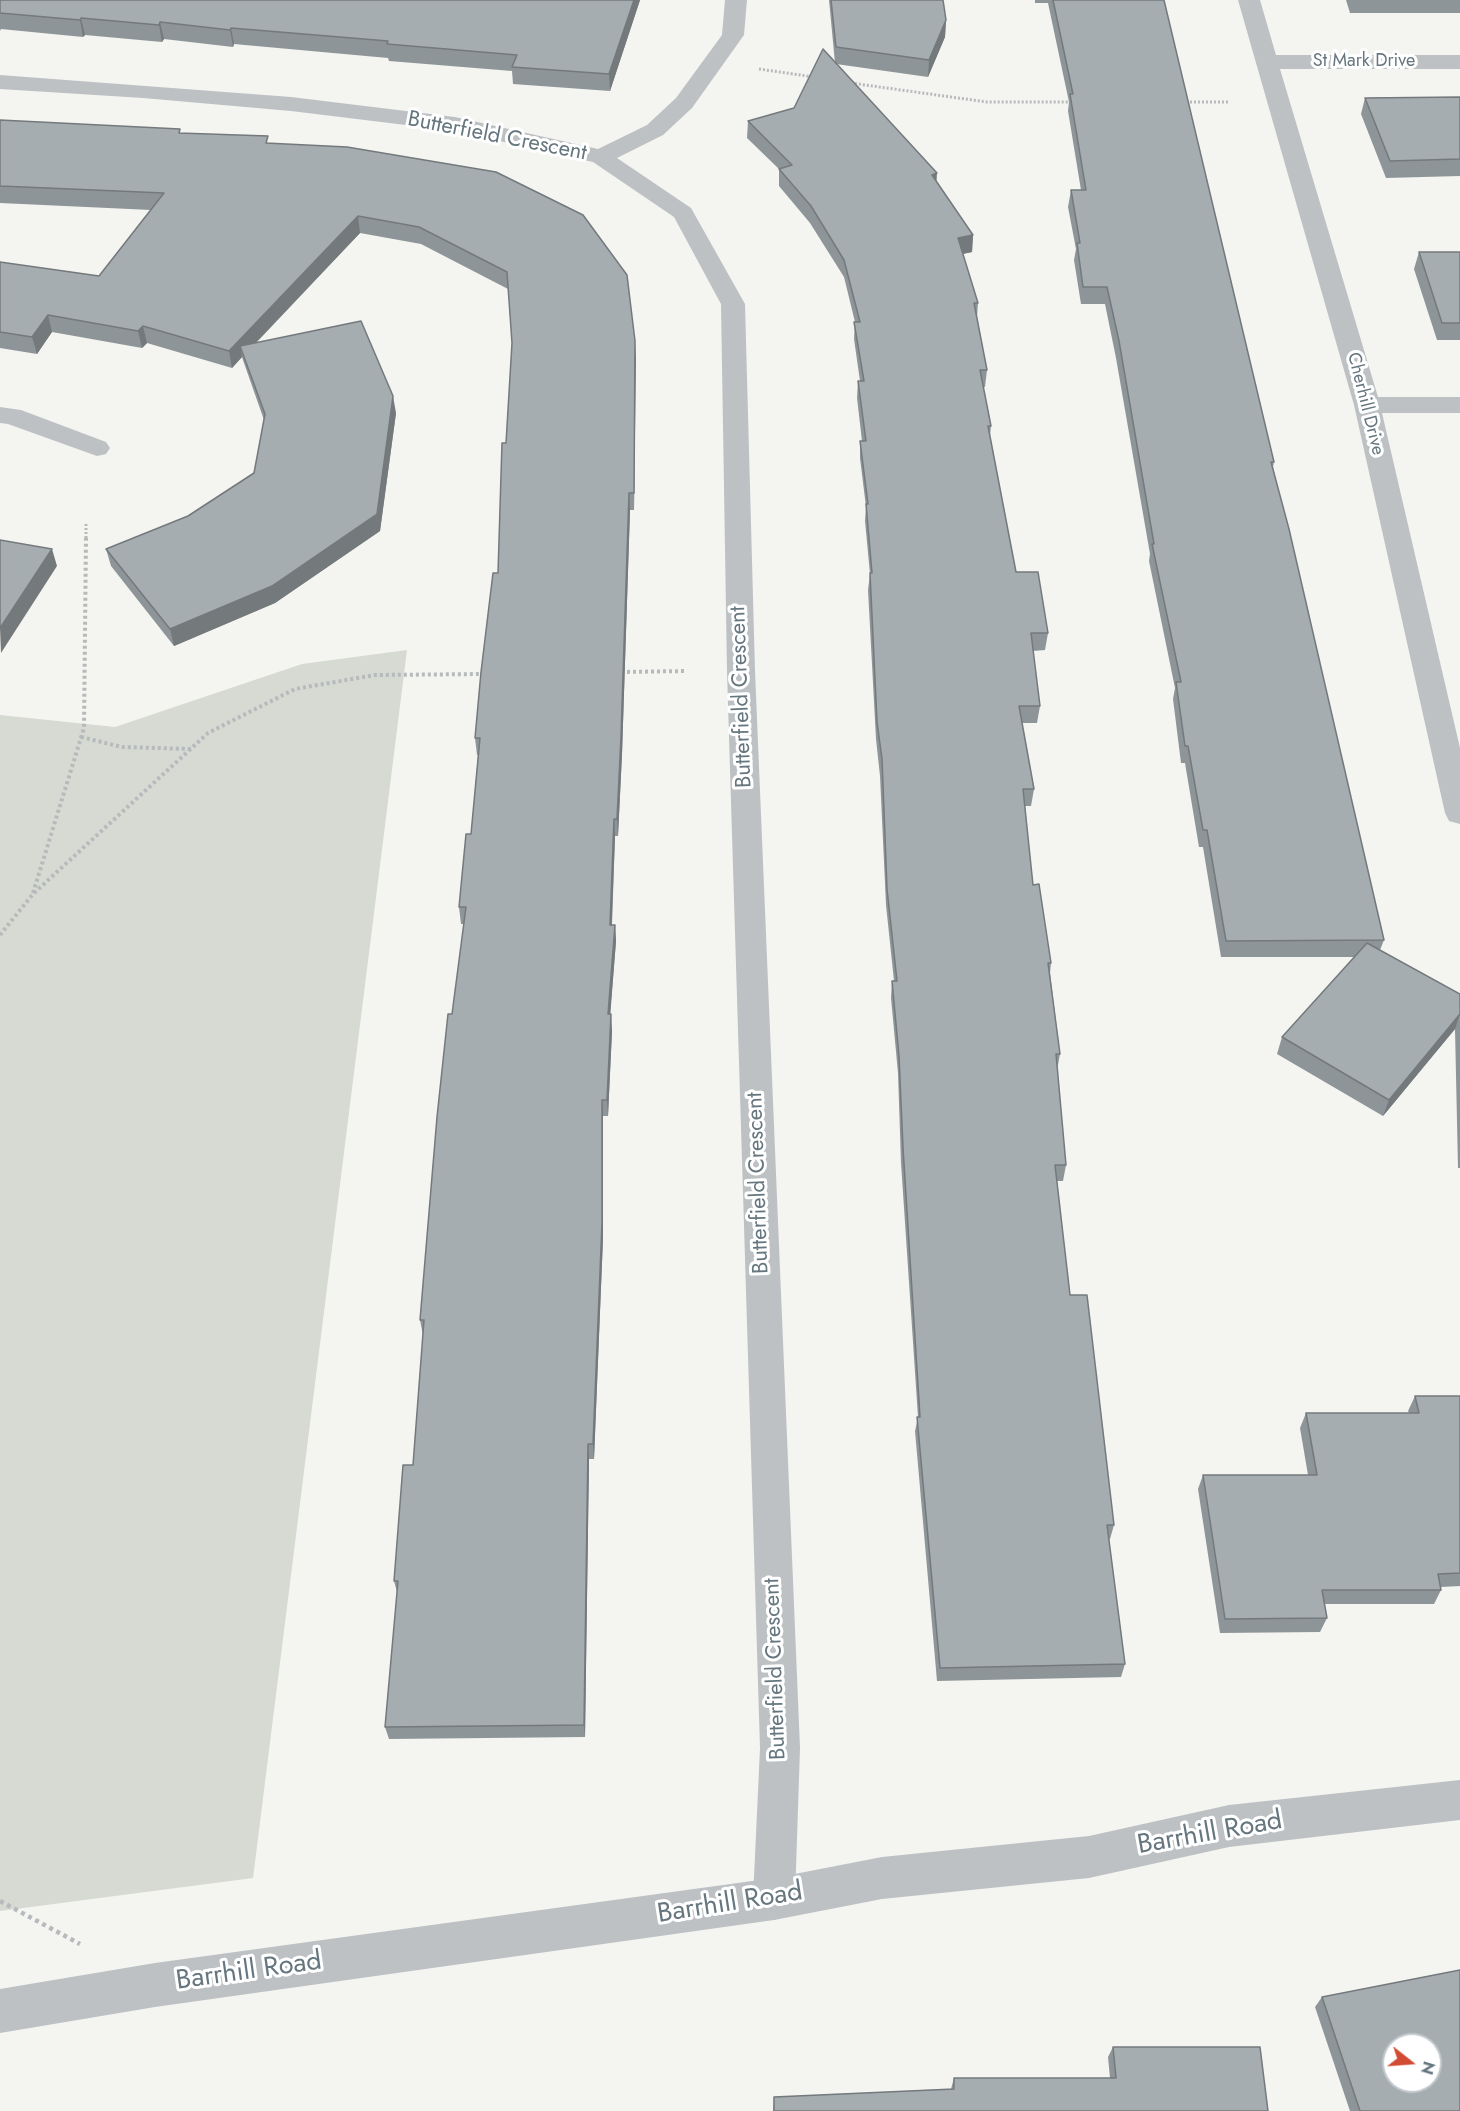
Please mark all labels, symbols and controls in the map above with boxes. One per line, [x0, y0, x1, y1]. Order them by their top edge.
street label: St Mark Drive [1313, 51, 1415, 73]
street label: Butterfield Crescent [405, 107, 589, 167]
street label: Cherhill Drive [1342, 350, 1388, 458]
street label: Butterfield Crescent [726, 606, 758, 788]
street label: Butterfield Crescent [743, 1092, 775, 1274]
street label: Butterfield Crescent [760, 1578, 792, 1760]
street label: Barrhill Road [1135, 1805, 1285, 1863]
street label: Barrhill Road [655, 1877, 805, 1931]
street label: Barrhill Road [174, 1946, 324, 1998]
north arrow [1382, 2033, 1442, 2093]
text: N [1415, 2058, 1441, 2077]

